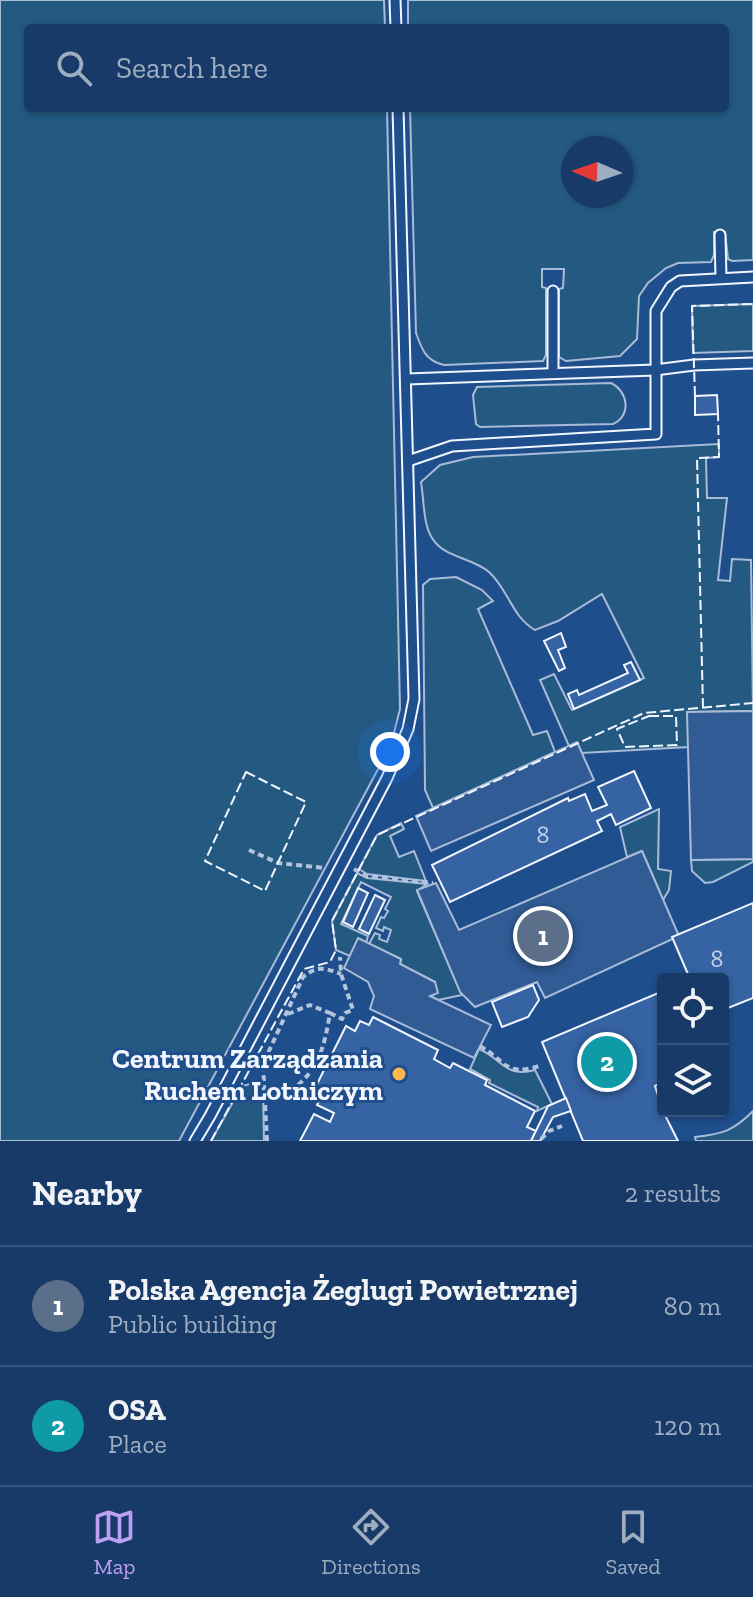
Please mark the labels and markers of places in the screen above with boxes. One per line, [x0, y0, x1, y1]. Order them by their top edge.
pin: 1 [517, 906, 569, 966]
pin: 2 [581, 1032, 633, 1092]
place label: Centrum Zarządzania Ruchem Lotniczym [112, 1042, 383, 1107]
marker: Centrum Zarządzania Ruchem Lotniczym [390, 1065, 408, 1083]

